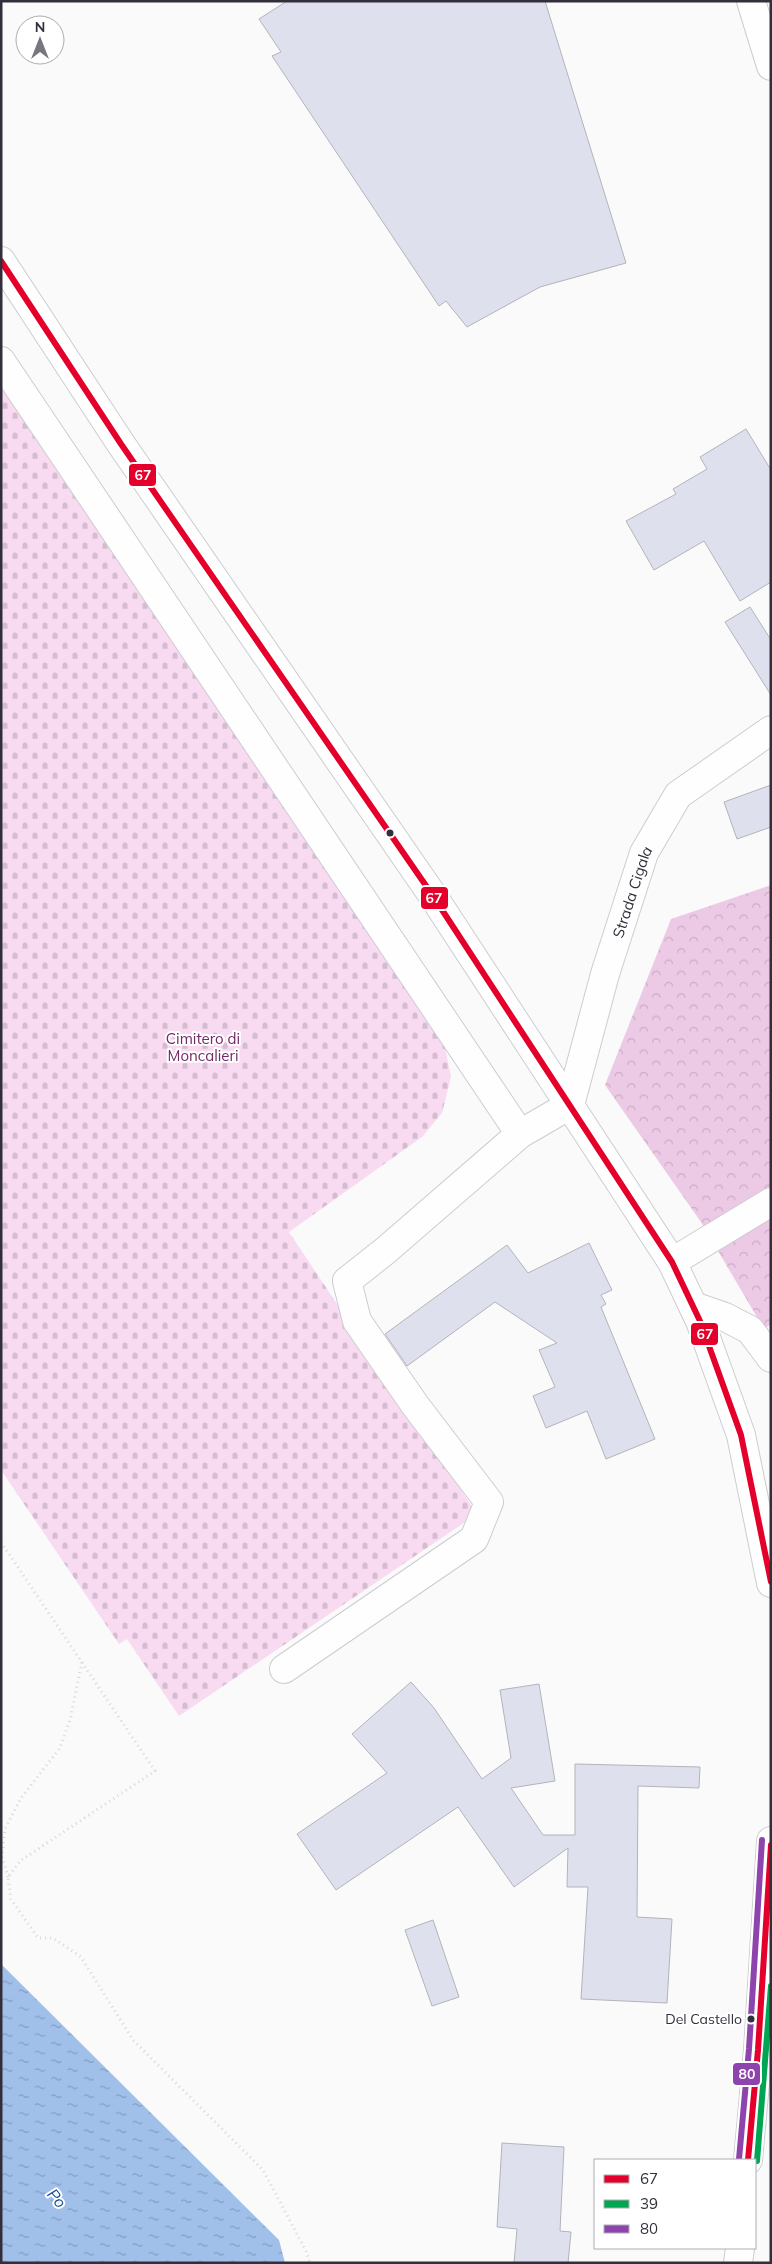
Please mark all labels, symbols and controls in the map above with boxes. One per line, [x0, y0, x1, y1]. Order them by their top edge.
north arrow [15, 15, 65, 65]
text: N [35, 18, 45, 36]
line badge: 67 [128, 463, 157, 487]
text: 67 [135, 466, 151, 484]
unlabelled marker [385, 828, 395, 838]
street label: Strada Cigala [608, 842, 656, 940]
line badge: 67 [420, 886, 449, 910]
text: 67 [426, 889, 442, 907]
park label: Cimitero di Moncalieri [166, 1029, 240, 1065]
line badge: 67 [690, 1322, 719, 1346]
text: 67 [697, 1325, 713, 1343]
place label: Del Castello [665, 2010, 742, 2028]
marker: Del Castello [746, 2014, 756, 2024]
line badge: 80 [732, 2062, 761, 2086]
text: 80 [739, 2065, 755, 2083]
legend [594, 2159, 757, 2249]
text: 67 [640, 2169, 658, 2188]
water label: Po [43, 2184, 71, 2212]
text: 39 [640, 2194, 658, 2213]
text: 80 [640, 2219, 658, 2238]

